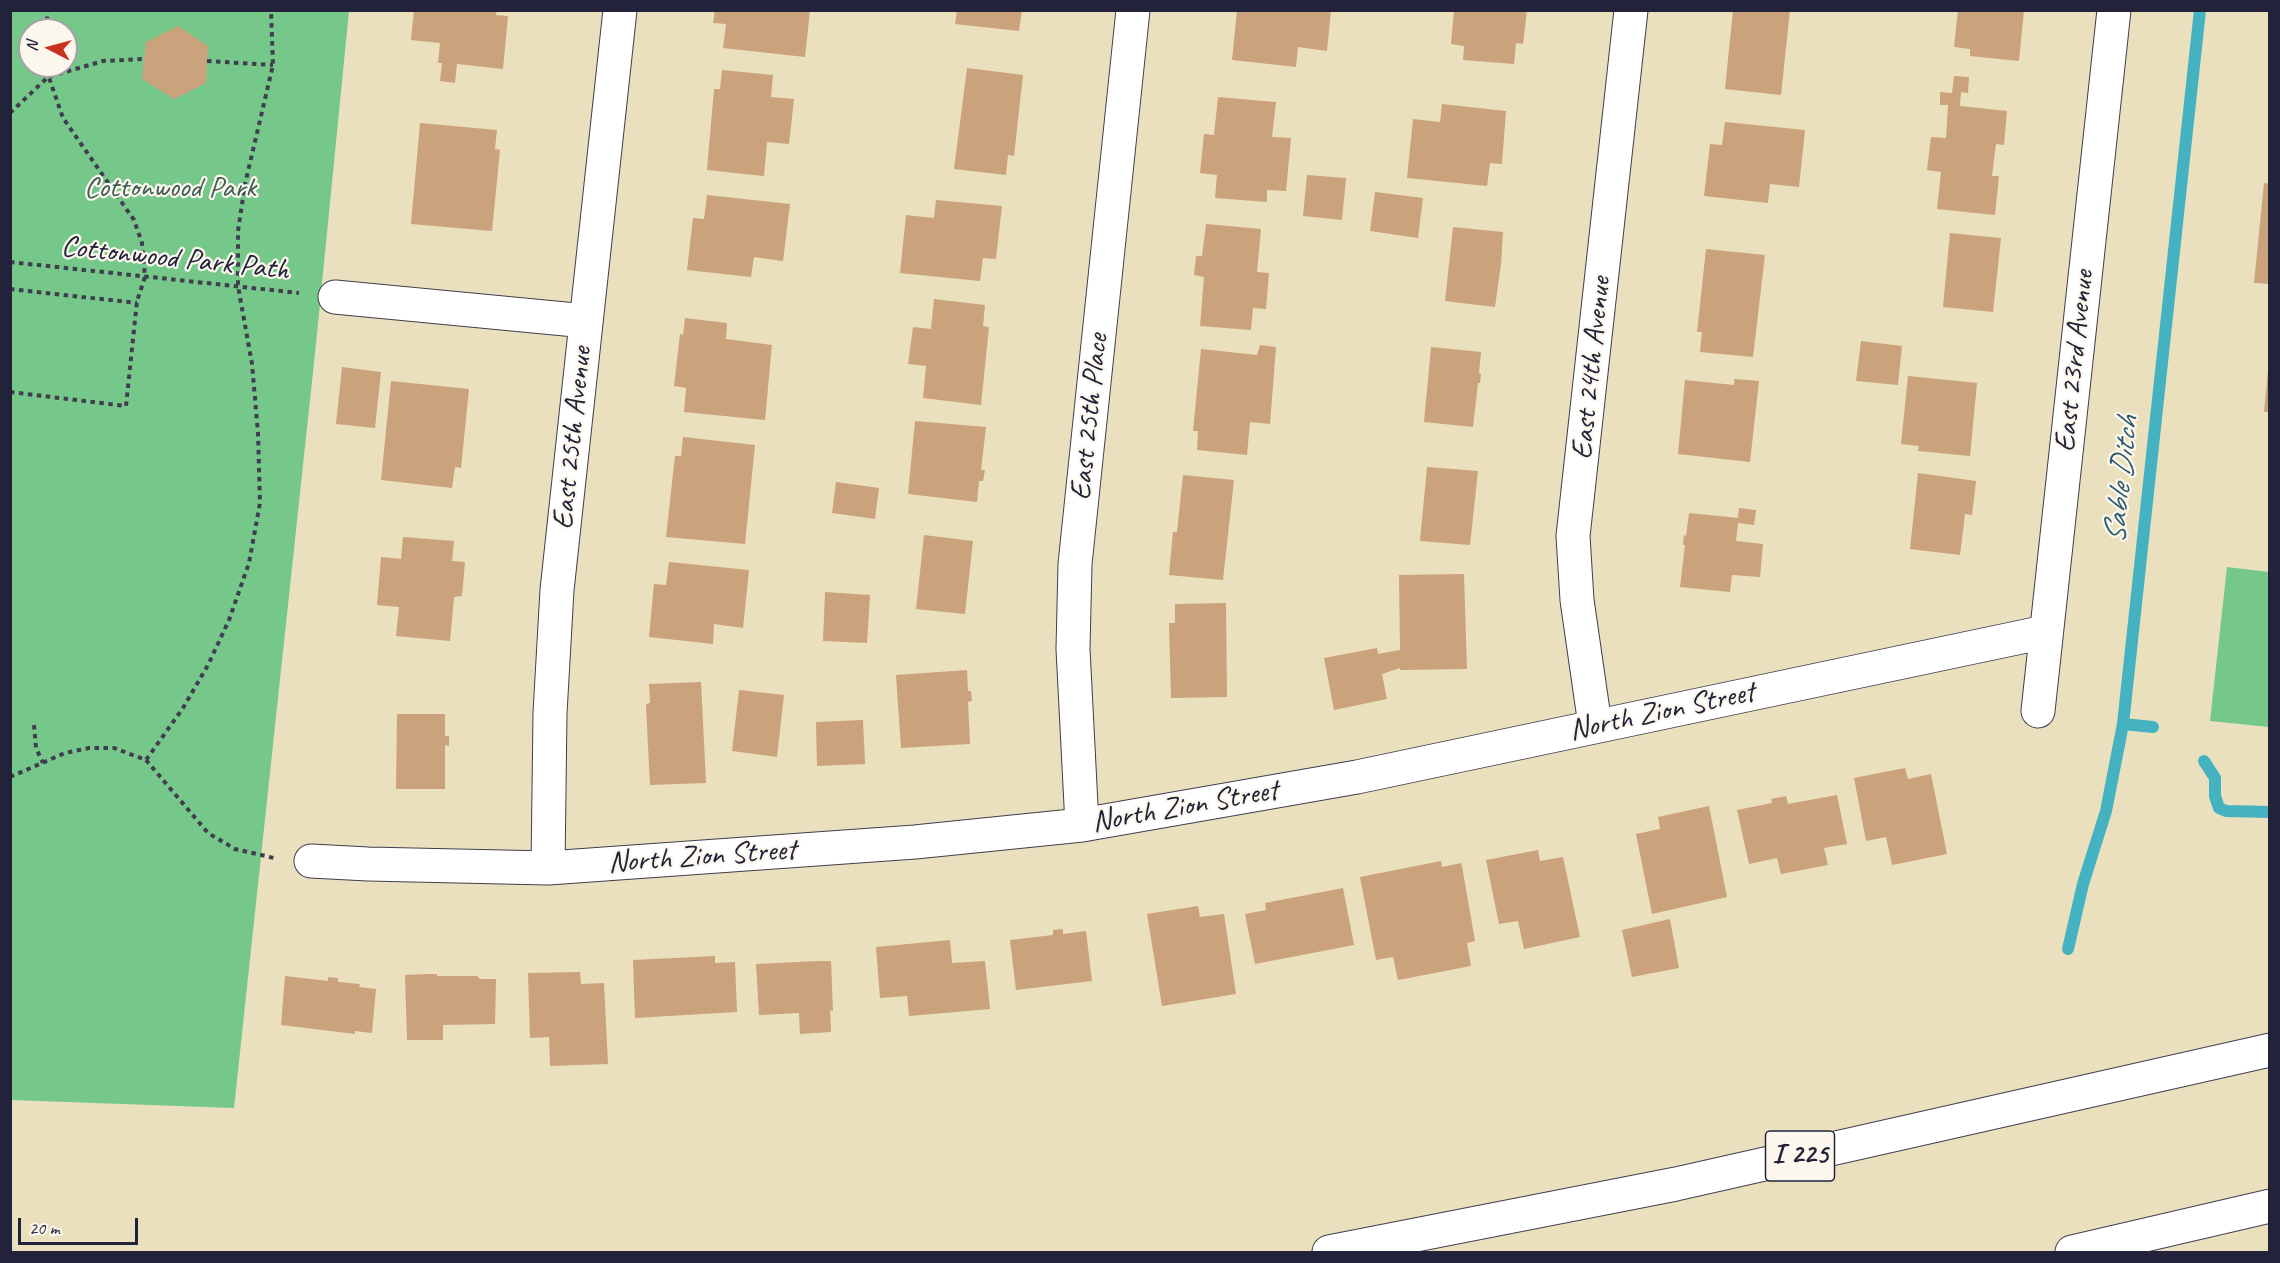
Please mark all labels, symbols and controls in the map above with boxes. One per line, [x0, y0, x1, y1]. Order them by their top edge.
north arrow [18, 18, 78, 78]
text: N [22, 40, 43, 52]
park label: Cottonwood Park [84, 170, 256, 206]
street label: Cottonwood Park Path [59, 229, 291, 289]
street label: East 23rd Avenue [2048, 269, 2102, 453]
street label: East 24th Avenue [1565, 275, 1619, 461]
street label: East 25th Place [1063, 332, 1117, 502]
street label: East 25th Avenue [546, 345, 600, 531]
water label: Sable Ditch [2096, 414, 2148, 546]
street label: North Zion Street [1566, 675, 1758, 749]
street label: North Zion Street [1089, 773, 1281, 841]
street label: North Zion Street [607, 832, 797, 882]
road number: I 225 [1766, 1131, 1834, 1181]
scale bar [21, 1206, 141, 1244]
text: 20 m [29, 1217, 60, 1239]

